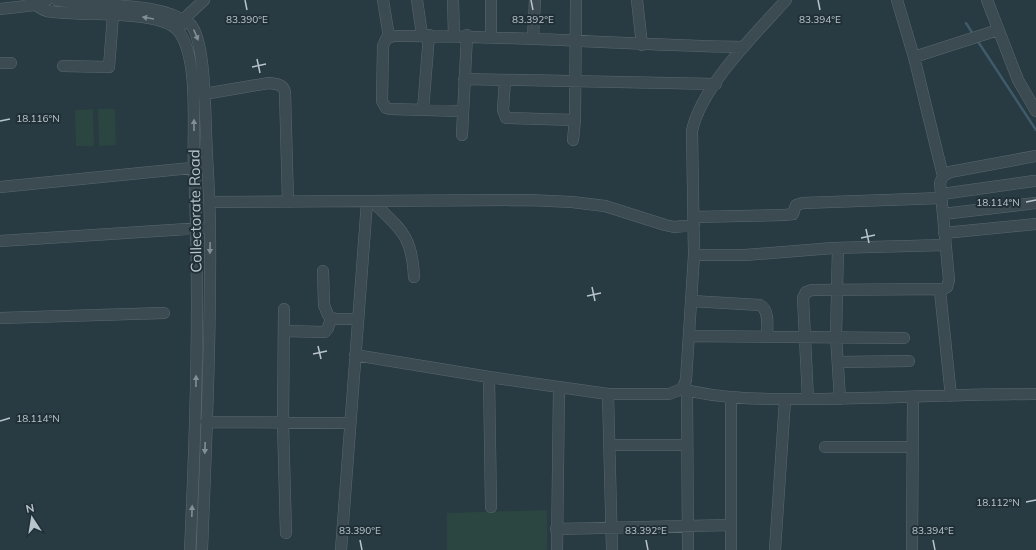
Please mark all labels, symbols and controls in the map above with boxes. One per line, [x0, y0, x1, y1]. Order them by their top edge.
text: 83.390°E [226, 13, 268, 26]
text: 83.392°E [512, 13, 554, 26]
text: 83.394°E [799, 13, 841, 26]
one-way arrow [142, 15, 155, 21]
one-way arrow [193, 30, 199, 41]
text: 18.116°N [16, 112, 60, 125]
one-way arrow [191, 118, 197, 131]
street label: Collectorate Road [184, 149, 206, 273]
text: 18.114°N [976, 196, 1020, 209]
one-way arrow [207, 242, 213, 255]
one-way arrow [193, 374, 199, 387]
text: 18.114°N [16, 412, 60, 425]
one-way arrow [202, 442, 209, 454]
text: 18.112°N [976, 496, 1020, 509]
north arrow [12, 498, 52, 538]
text: N [24, 501, 35, 516]
one-way arrow [189, 504, 195, 517]
text: 83.390°E [339, 524, 381, 537]
text: 83.392°E [625, 524, 667, 537]
text: 83.394°E [912, 524, 954, 537]

